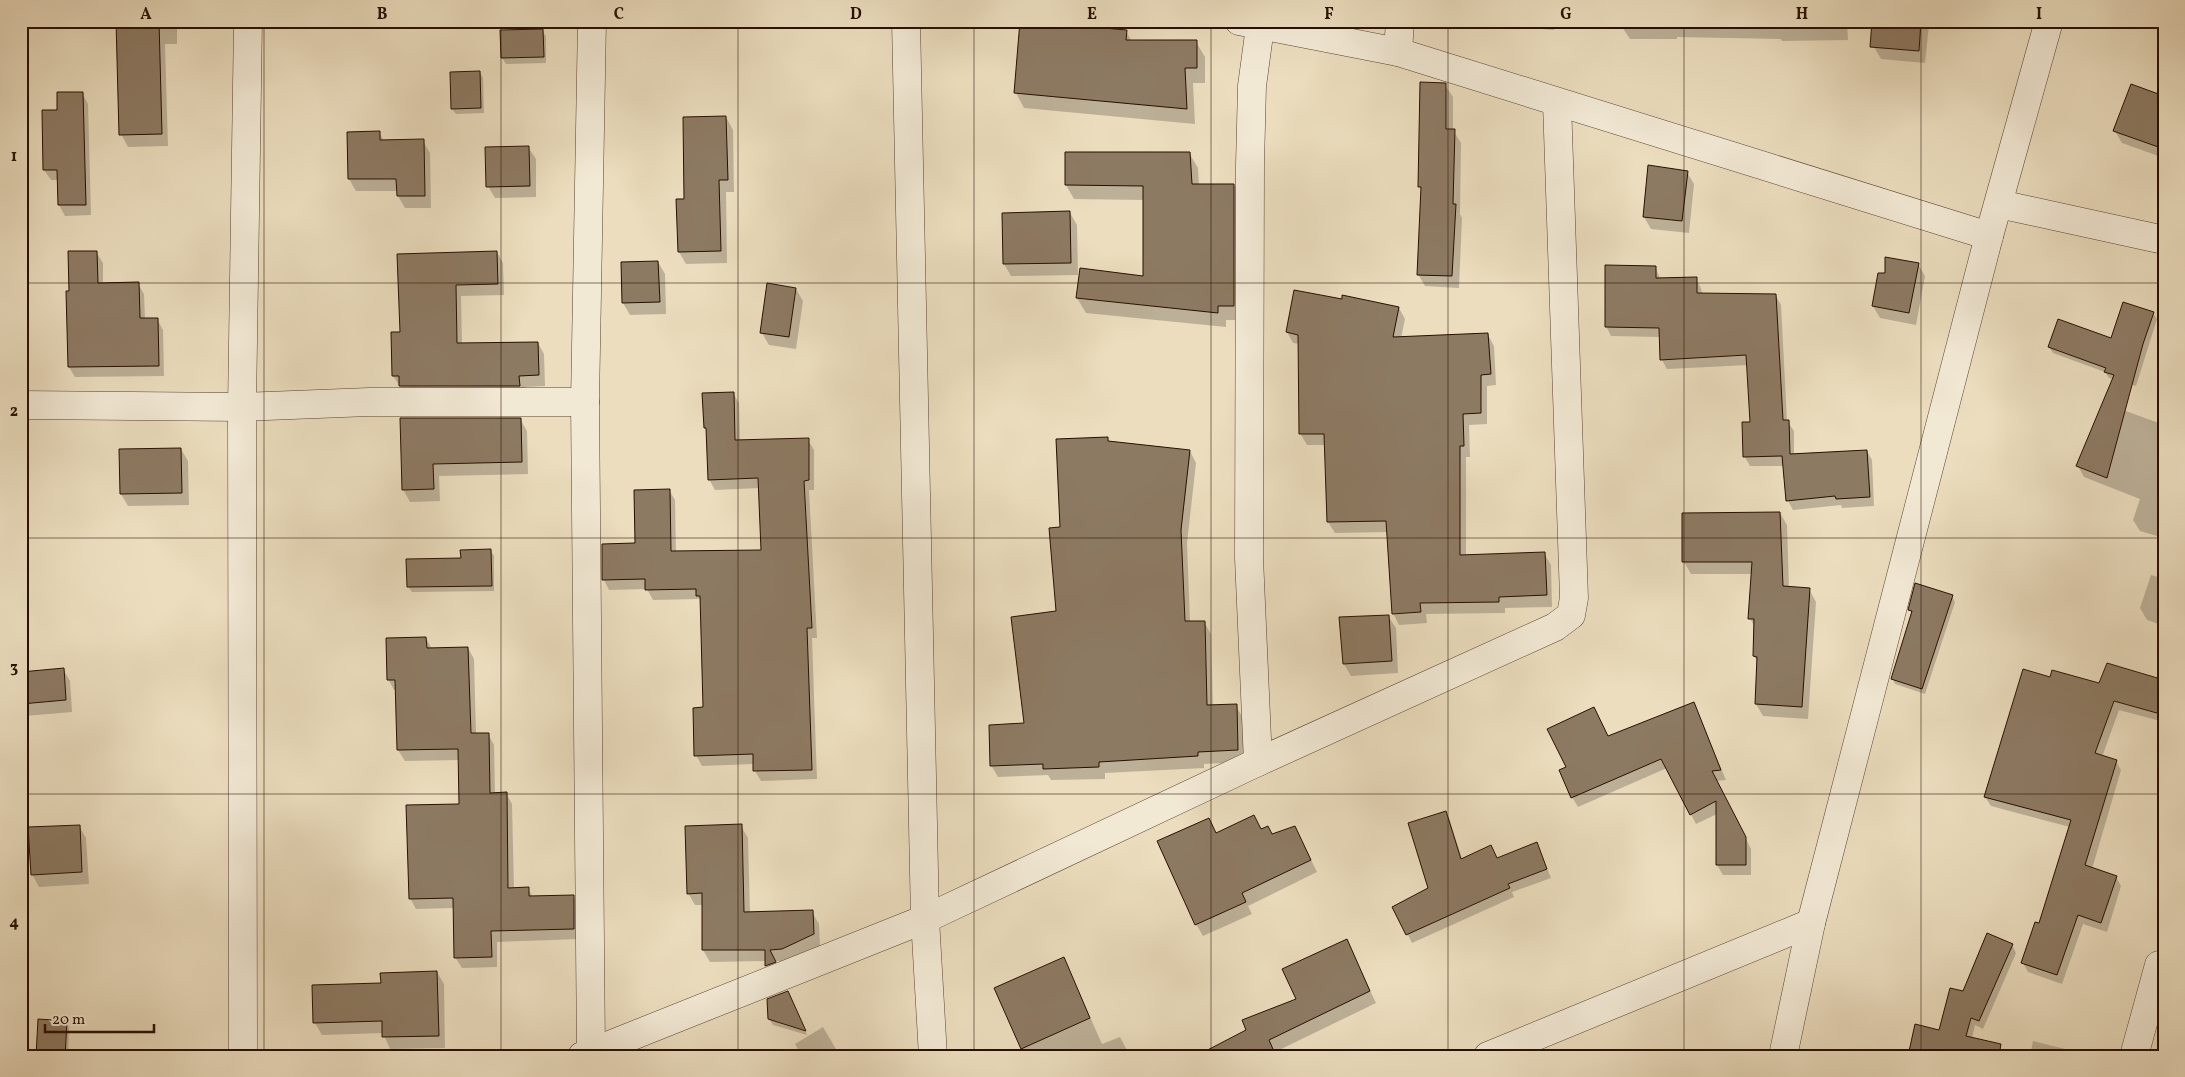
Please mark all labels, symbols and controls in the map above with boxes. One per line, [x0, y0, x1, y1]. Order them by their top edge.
text: A [140, 4, 152, 26]
text: B [377, 4, 388, 26]
text: C [614, 4, 624, 26]
text: D [850, 4, 862, 26]
text: E [1087, 4, 1097, 26]
text: F [1324, 4, 1334, 26]
text: G [1560, 4, 1572, 26]
text: H [1796, 4, 1808, 26]
text: I [2036, 4, 2042, 26]
text: 1 [11, 146, 17, 168]
text: 2 [10, 401, 18, 423]
text: 3 [10, 657, 18, 679]
text: 4 [9, 912, 19, 934]
scale bar [45, 1002, 154, 1034]
text: 20 m [52, 1010, 85, 1031]

